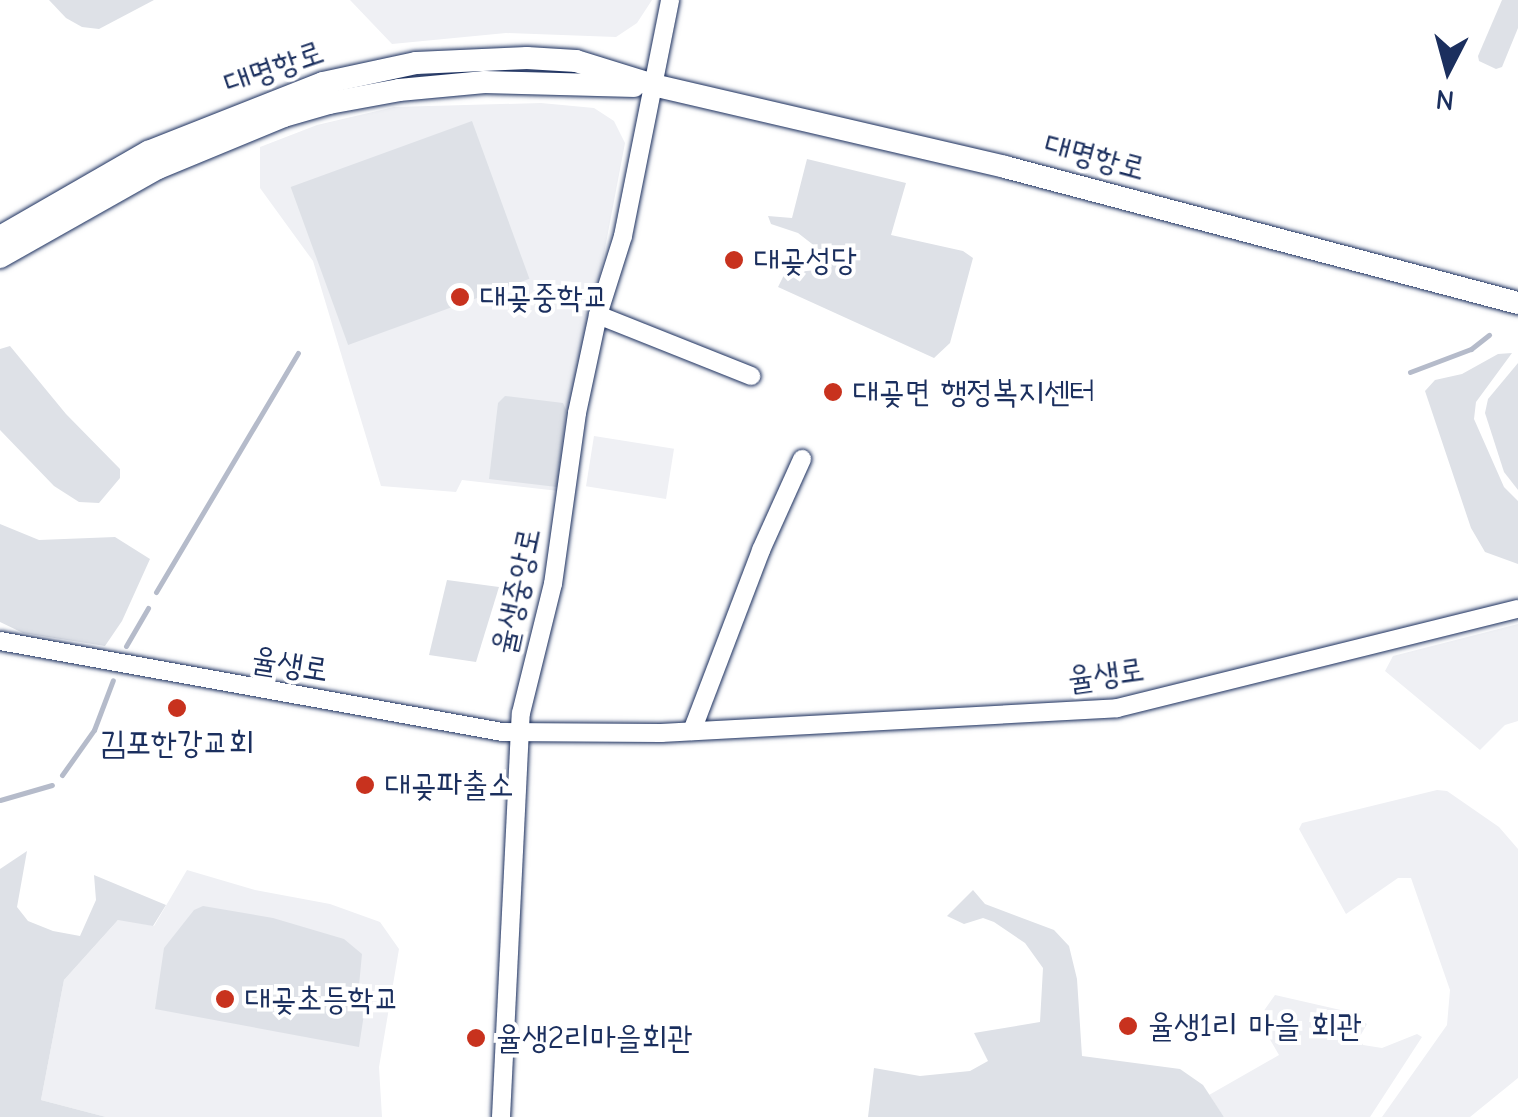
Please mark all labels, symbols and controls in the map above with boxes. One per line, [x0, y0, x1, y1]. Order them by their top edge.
north arrow [1398, 20, 1498, 120]
street label: 대명항로 [219, 33, 329, 103]
text: N [1434, 83, 1456, 117]
street label: 대명항로 [1040, 125, 1150, 189]
place label: 대곶성당 [754, 241, 857, 279]
marker: 대곶성당 [723, 249, 745, 271]
place label: 대곶중학교 [480, 278, 609, 316]
marker: 대곶중학교 [449, 286, 471, 308]
place label: 대곶면 행정복지센터 [853, 373, 1095, 411]
marker: 대곶면 행정복지센터 [822, 381, 844, 403]
street label: 율생중앙로 [485, 524, 549, 658]
street label: 율생로 [249, 640, 331, 690]
street label: 율생로 [1065, 651, 1147, 699]
marker: 김포한강교회 [166, 697, 188, 719]
place label: 김포한강교회 [100, 724, 254, 762]
place label: 대곶파출소 [385, 766, 514, 804]
marker: 대곶파출소 [354, 774, 376, 796]
place label: 대곶초등학교 [245, 980, 400, 1018]
marker: 대곶초등학교 [214, 988, 236, 1010]
place label: 율생1리 마을 회관 [1148, 1007, 1362, 1045]
marker: 율생1리 마을 회관 [1117, 1015, 1139, 1037]
place label: 율생2리마을회관 [496, 1019, 693, 1057]
marker: 율생2리마을회관 [465, 1027, 487, 1049]

